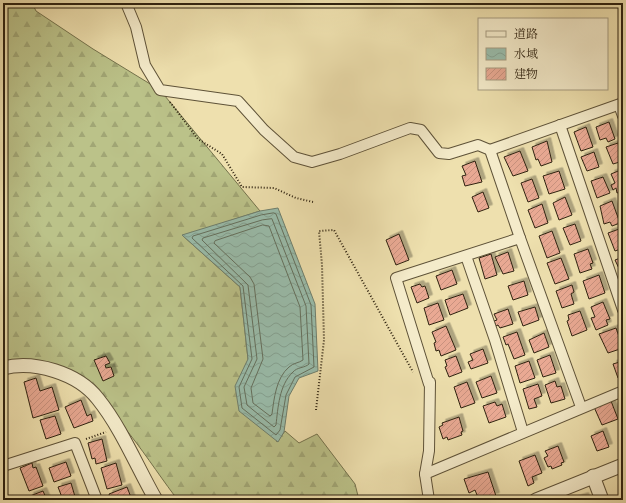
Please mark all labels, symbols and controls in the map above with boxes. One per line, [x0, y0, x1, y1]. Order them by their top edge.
legend [478, 18, 608, 90]
text: 道路 [514, 26, 538, 41]
text: 水域 [514, 46, 538, 61]
text: 建物 [514, 66, 538, 81]

